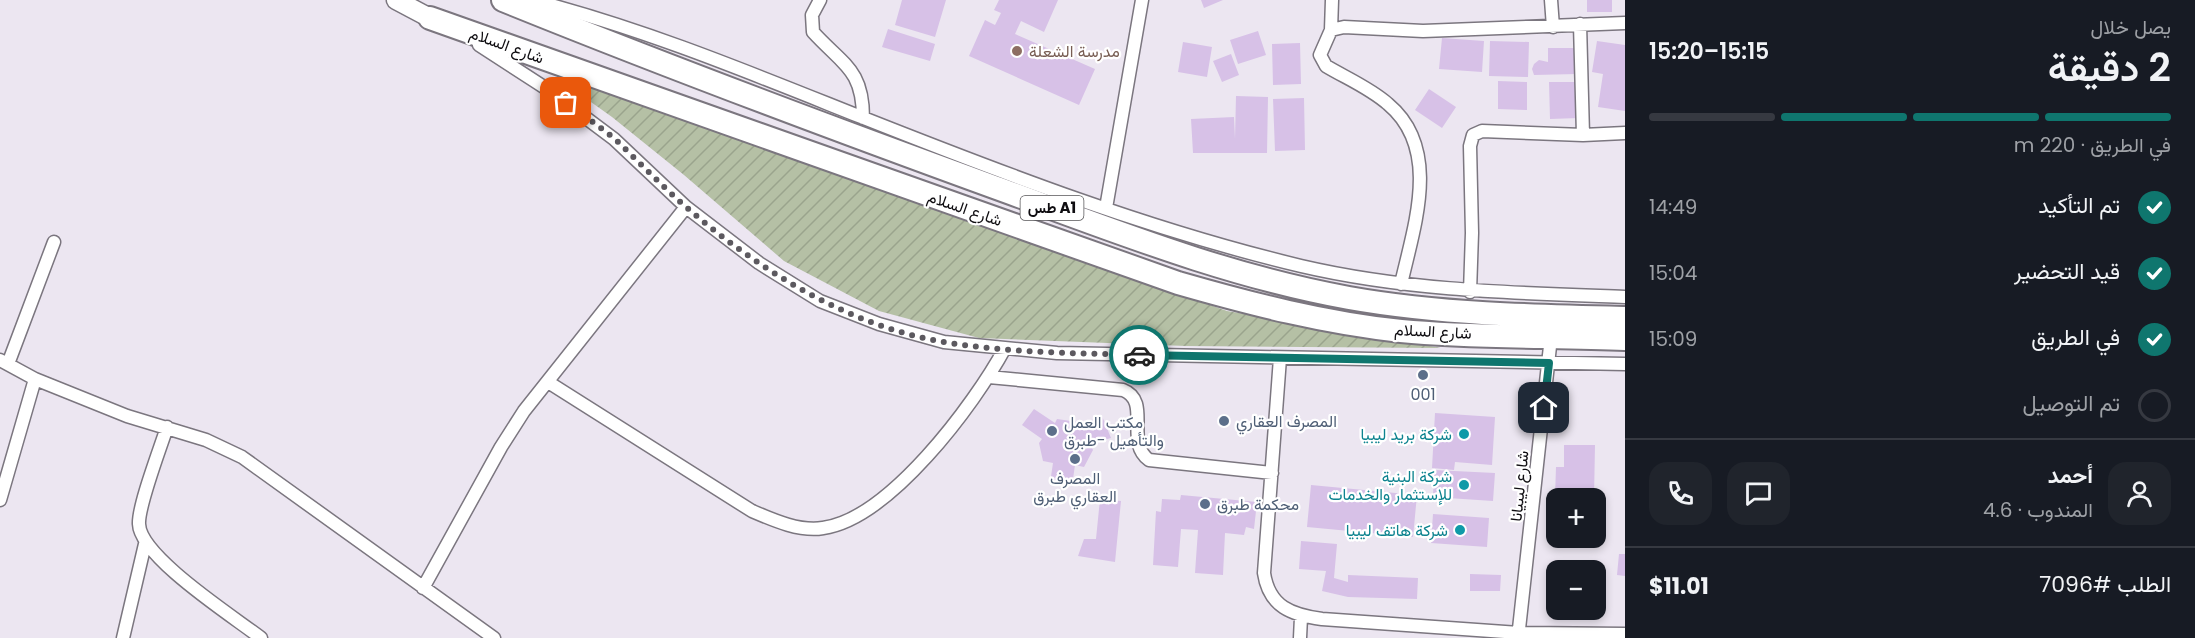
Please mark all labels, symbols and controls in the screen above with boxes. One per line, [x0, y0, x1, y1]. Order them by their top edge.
text: يصل خلال [2091, 13, 2171, 41]
street label: شارع السلام [467, 21, 547, 70]
text: 15:15–15:20 [1649, 36, 1769, 67]
place label: مدرسة الشعلة [1029, 40, 1120, 63]
text: 2 دقيقة [2048, 40, 2171, 95]
marker: مدرسة الشعلة [1010, 44, 1024, 58]
pin [540, 77, 591, 128]
icon: bag [549, 86, 582, 119]
text: في الطريق · 220 m [2014, 131, 2171, 159]
street label: شارع السلام [924, 185, 1005, 232]
text: تم التأكيد [2038, 190, 2120, 221]
icon: check [2138, 191, 2171, 224]
text: 14:49 [1649, 193, 1697, 221]
road number: طس A1 [1020, 196, 1084, 220]
text: قيد التحضير [2014, 256, 2120, 287]
icon: check [2138, 257, 2171, 290]
text: 15:04 [1649, 259, 1697, 287]
street label: شارع السلام [1394, 318, 1472, 345]
text: في الطريق [2031, 322, 2120, 353]
icon: check [2138, 323, 2171, 356]
courier [1109, 325, 1169, 385]
text: 15:09 [1649, 325, 1697, 353]
icon: car [1123, 339, 1156, 372]
marker: 001 [1416, 368, 1430, 382]
pin [1518, 382, 1569, 433]
place label: 001 [1410, 383, 1436, 406]
text: تم التوصيل [2022, 388, 2120, 419]
icon: home [1527, 391, 1560, 424]
place label: المصرف العقاري [1236, 410, 1337, 435]
place label: مكتب العمل والتأهيل -طبرق [1064, 411, 1164, 452]
marker: المصرف العقاري [1217, 414, 1231, 428]
place label: شركة بريد ليبيا [1360, 423, 1452, 446]
marker: مكتب العمل والتأهيل -طبرق [1045, 424, 1059, 438]
marker: شركة بريد ليبيا [1457, 427, 1471, 441]
street label: شارع ليبيانا [1504, 449, 1535, 523]
marker: المصرف العقاري طبرق [1068, 452, 1082, 466]
text: أحمد [2048, 460, 2093, 491]
button: phone [1649, 462, 1712, 525]
button: chat [1727, 462, 1790, 525]
button: person [2108, 462, 2171, 525]
place label: شركة البنية للإستثمار والخدمات [1329, 465, 1452, 506]
place label: المصرف العقاري طبرق [1033, 467, 1117, 510]
marker: شركة البنية للإستثمار والخدمات [1457, 478, 1471, 492]
map controls [1546, 488, 1606, 620]
button: + [1546, 488, 1606, 548]
place label: محكمة طبرق [1217, 493, 1299, 516]
text: المندوب · 4.6 [1983, 496, 2093, 524]
marker: محكمة طبرق [1198, 497, 1212, 511]
place label: شركة هاتف ليبيا [1346, 519, 1448, 542]
marker: شركة هاتف ليبيا [1453, 523, 1467, 537]
button: − [1546, 560, 1606, 620]
text: الطلب #7096 [2039, 569, 2171, 600]
text: $11.01 [1649, 571, 1709, 602]

